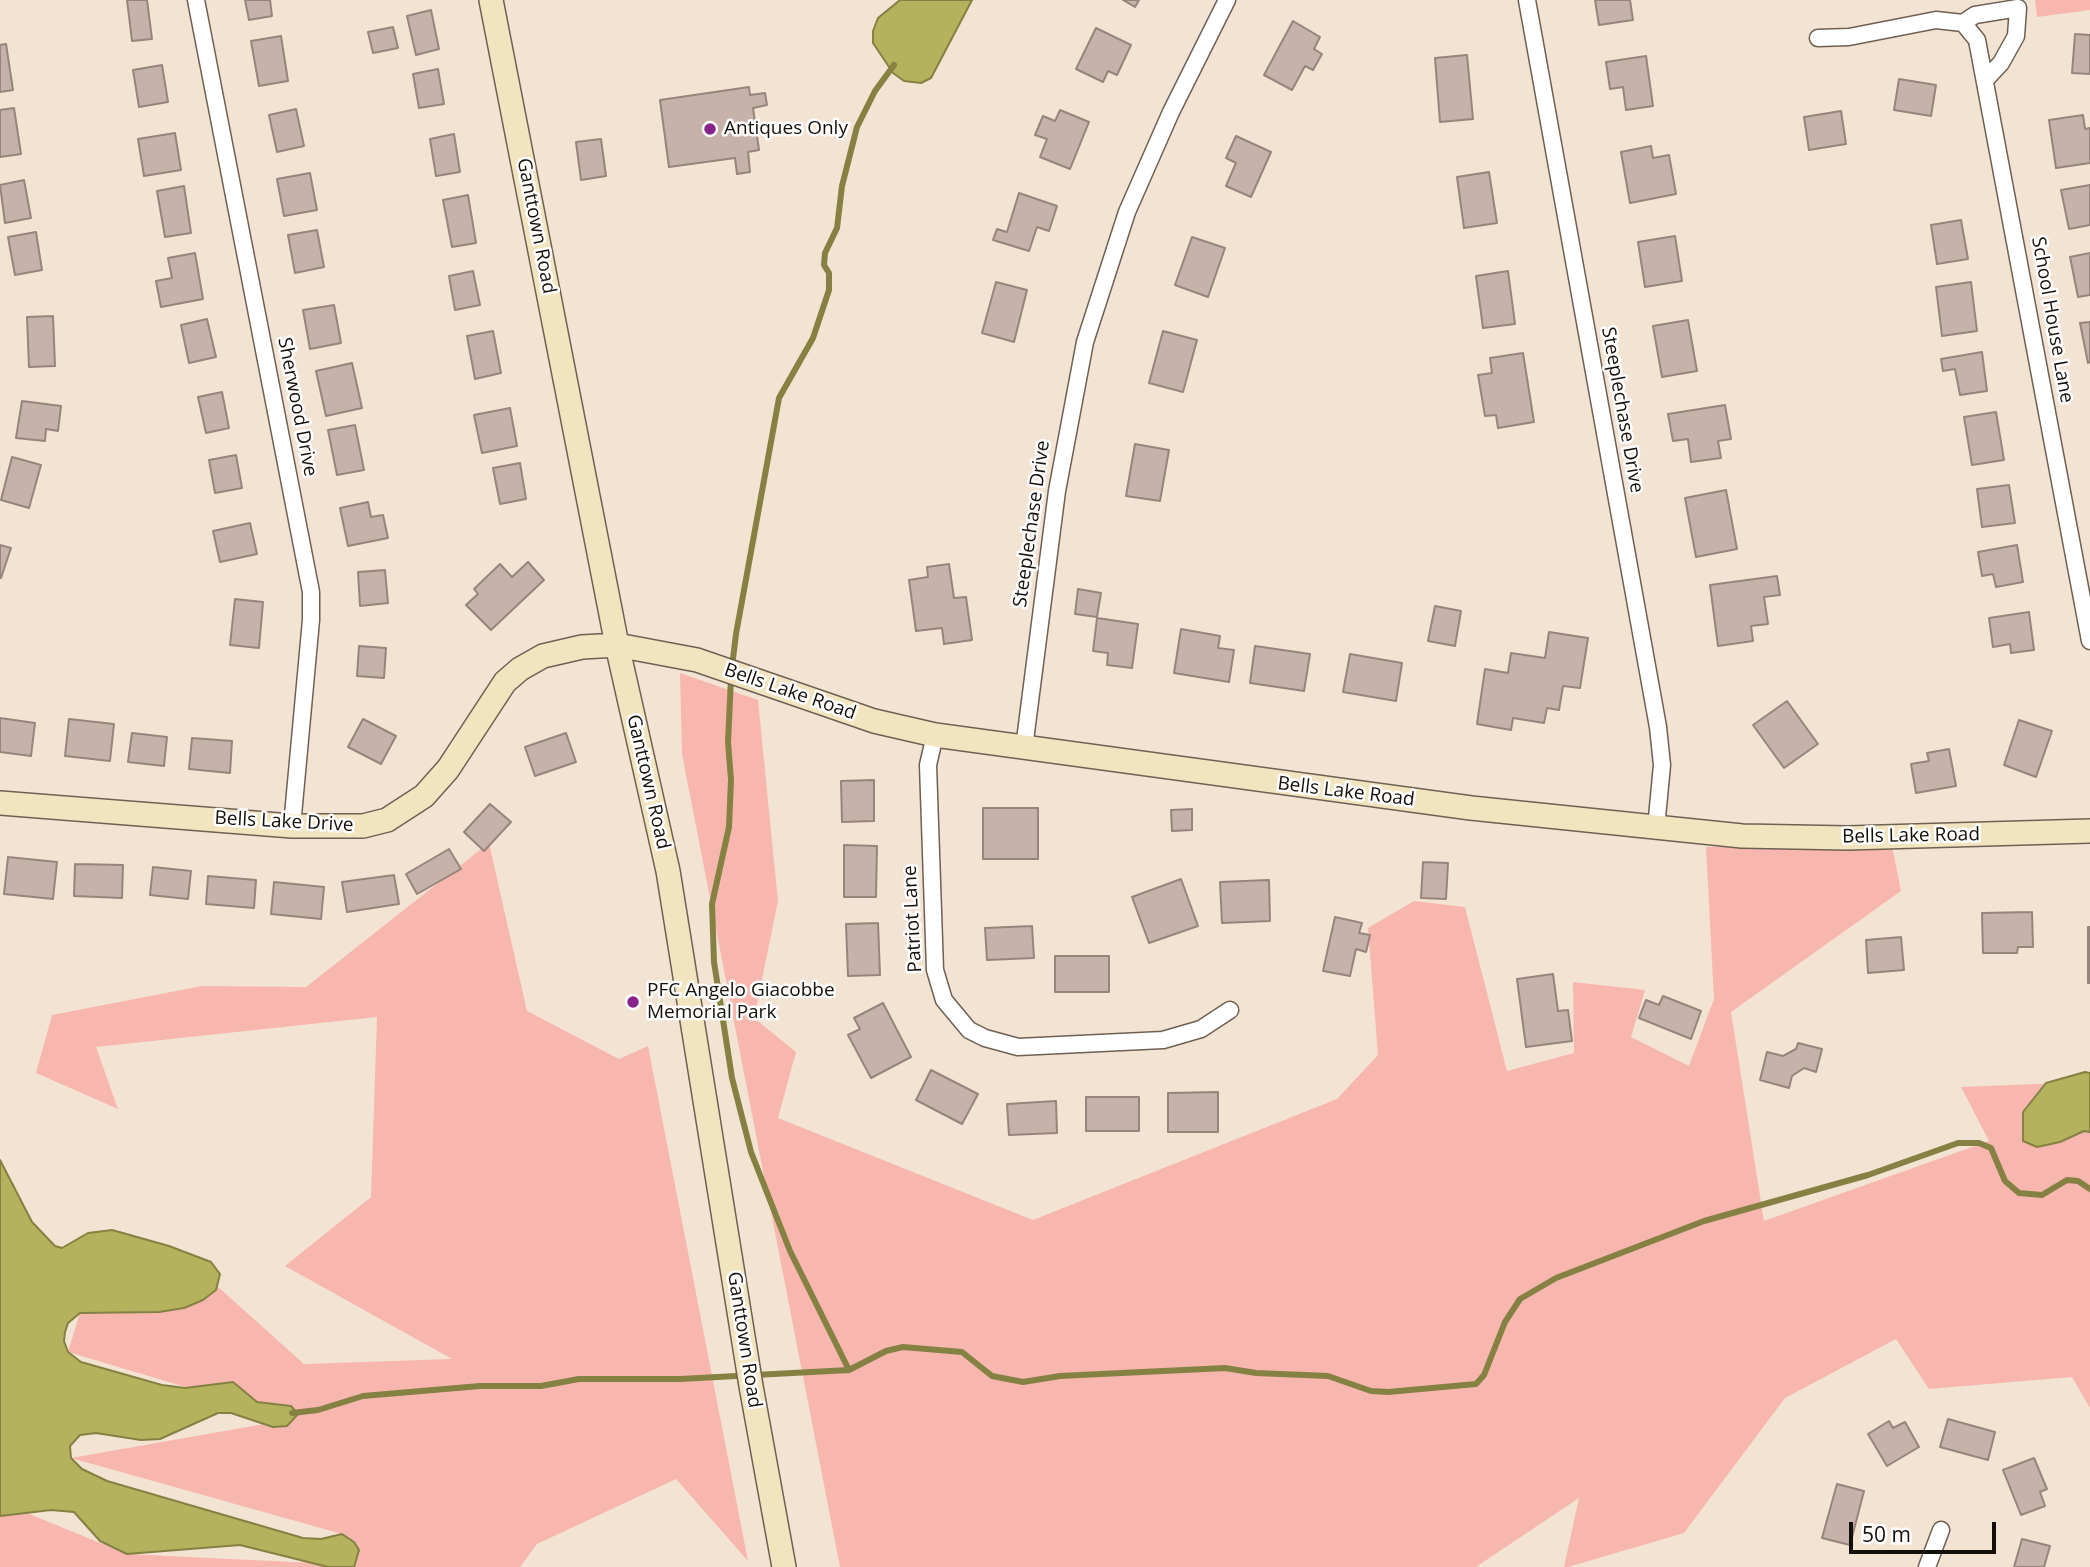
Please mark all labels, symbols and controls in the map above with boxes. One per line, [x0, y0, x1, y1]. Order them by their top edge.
place label: Antiques Only [724, 118, 848, 140]
marker: Antiques Only [702, 121, 718, 137]
street label: Ganttown Road [512, 156, 560, 296]
street label: School House Lane [2026, 235, 2078, 405]
street label: Steeplechase Drive [1596, 325, 1648, 495]
street label: Sherwood Drive [272, 336, 322, 478]
street label: Steeplechase Drive [1009, 439, 1055, 609]
street label: Bells Lake Road [721, 659, 859, 725]
street label: Ganttown Road [621, 712, 675, 852]
street label: Bells Lake Road [1276, 772, 1416, 812]
street label: Bells Lake Drive [214, 807, 354, 837]
street label: Bells Lake Road [1842, 823, 1980, 849]
street label: Patriot Lane [899, 865, 927, 973]
place label: PFC Angelo Giacobbe Memorial Park [647, 980, 835, 1024]
marker: PFC Angelo Giacobbe Memorial Park [625, 994, 641, 1010]
street label: Ganttown Road [722, 1270, 766, 1410]
scale bar [1852, 1508, 1999, 1552]
text: 50 m [1862, 1520, 1911, 1548]

